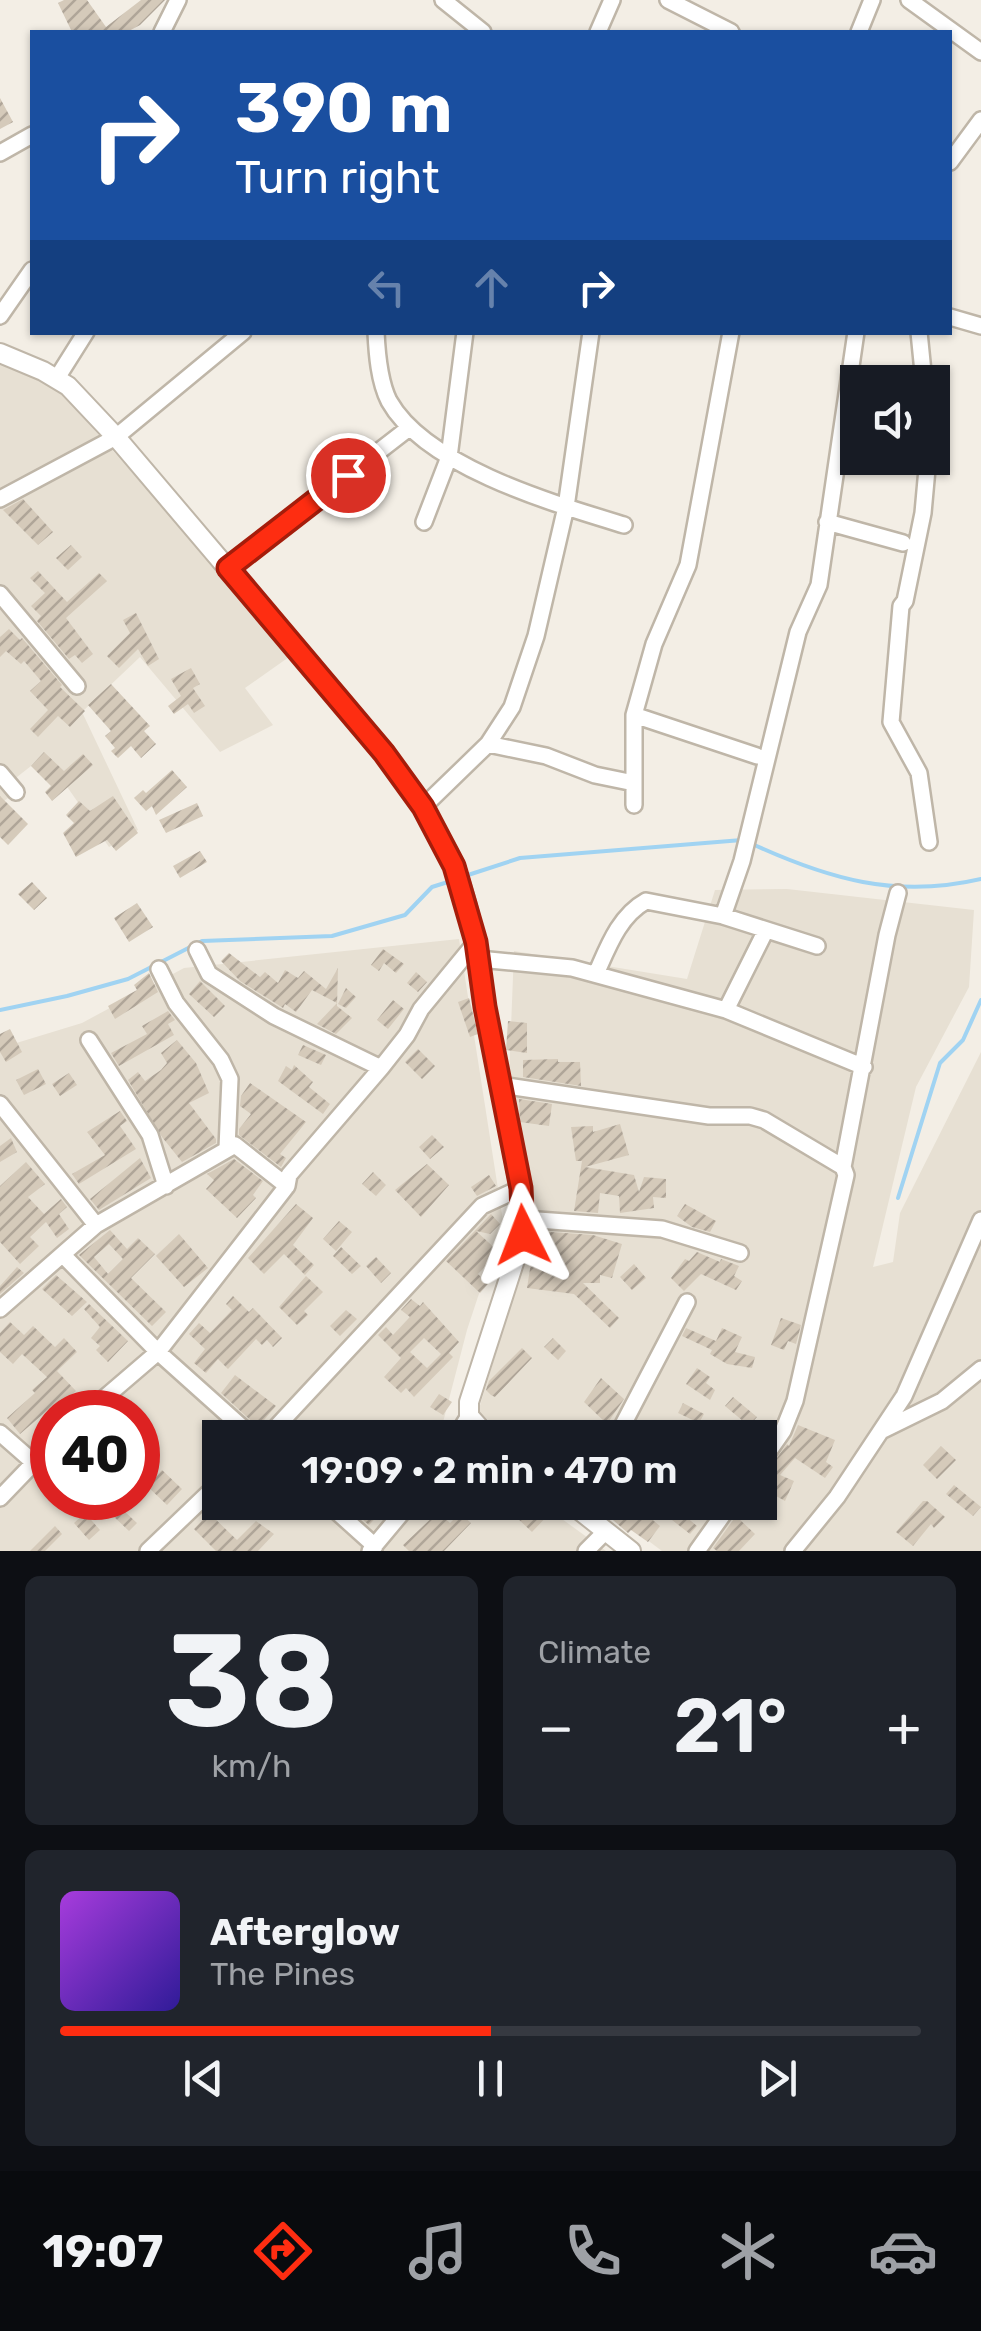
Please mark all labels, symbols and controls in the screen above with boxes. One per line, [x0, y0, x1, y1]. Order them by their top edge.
text: 390 m [235, 67, 453, 150]
icon: right [70, 70, 200, 200]
text: Turn right [235, 151, 439, 204]
icon: left [359, 260, 414, 315]
icon: ahead [464, 260, 519, 315]
icon: right [569, 260, 624, 315]
map controls [840, 365, 950, 475]
button: sound [840, 365, 950, 475]
pin [306, 433, 391, 518]
icon: arrive [321, 448, 376, 503]
position arrow [471, 1183, 575, 1287]
speed limit sign: 40 [30, 1390, 160, 1520]
text: 19:09 · 2 min · 470 m [301, 1447, 678, 1493]
text: 38 [165, 1604, 338, 1759]
text: Climate [538, 1633, 651, 1671]
text: 21° [673, 1682, 787, 1771]
text: − [538, 1695, 574, 1760]
text: + [887, 1695, 921, 1760]
text: km/h [212, 1747, 291, 1785]
text: Afterglow [210, 1909, 400, 1955]
text: The Pines [210, 1955, 355, 1993]
icon: previous [176, 2051, 231, 2106]
icon: pause [463, 2051, 518, 2106]
icon: next [750, 2051, 805, 2106]
icon: directions [248, 2216, 318, 2286]
icon: music [403, 2216, 473, 2286]
icon: phone [558, 2216, 628, 2286]
icon: climate [713, 2216, 783, 2286]
icon: car [868, 2216, 938, 2286]
text: 19:07 [43, 2225, 163, 2278]

